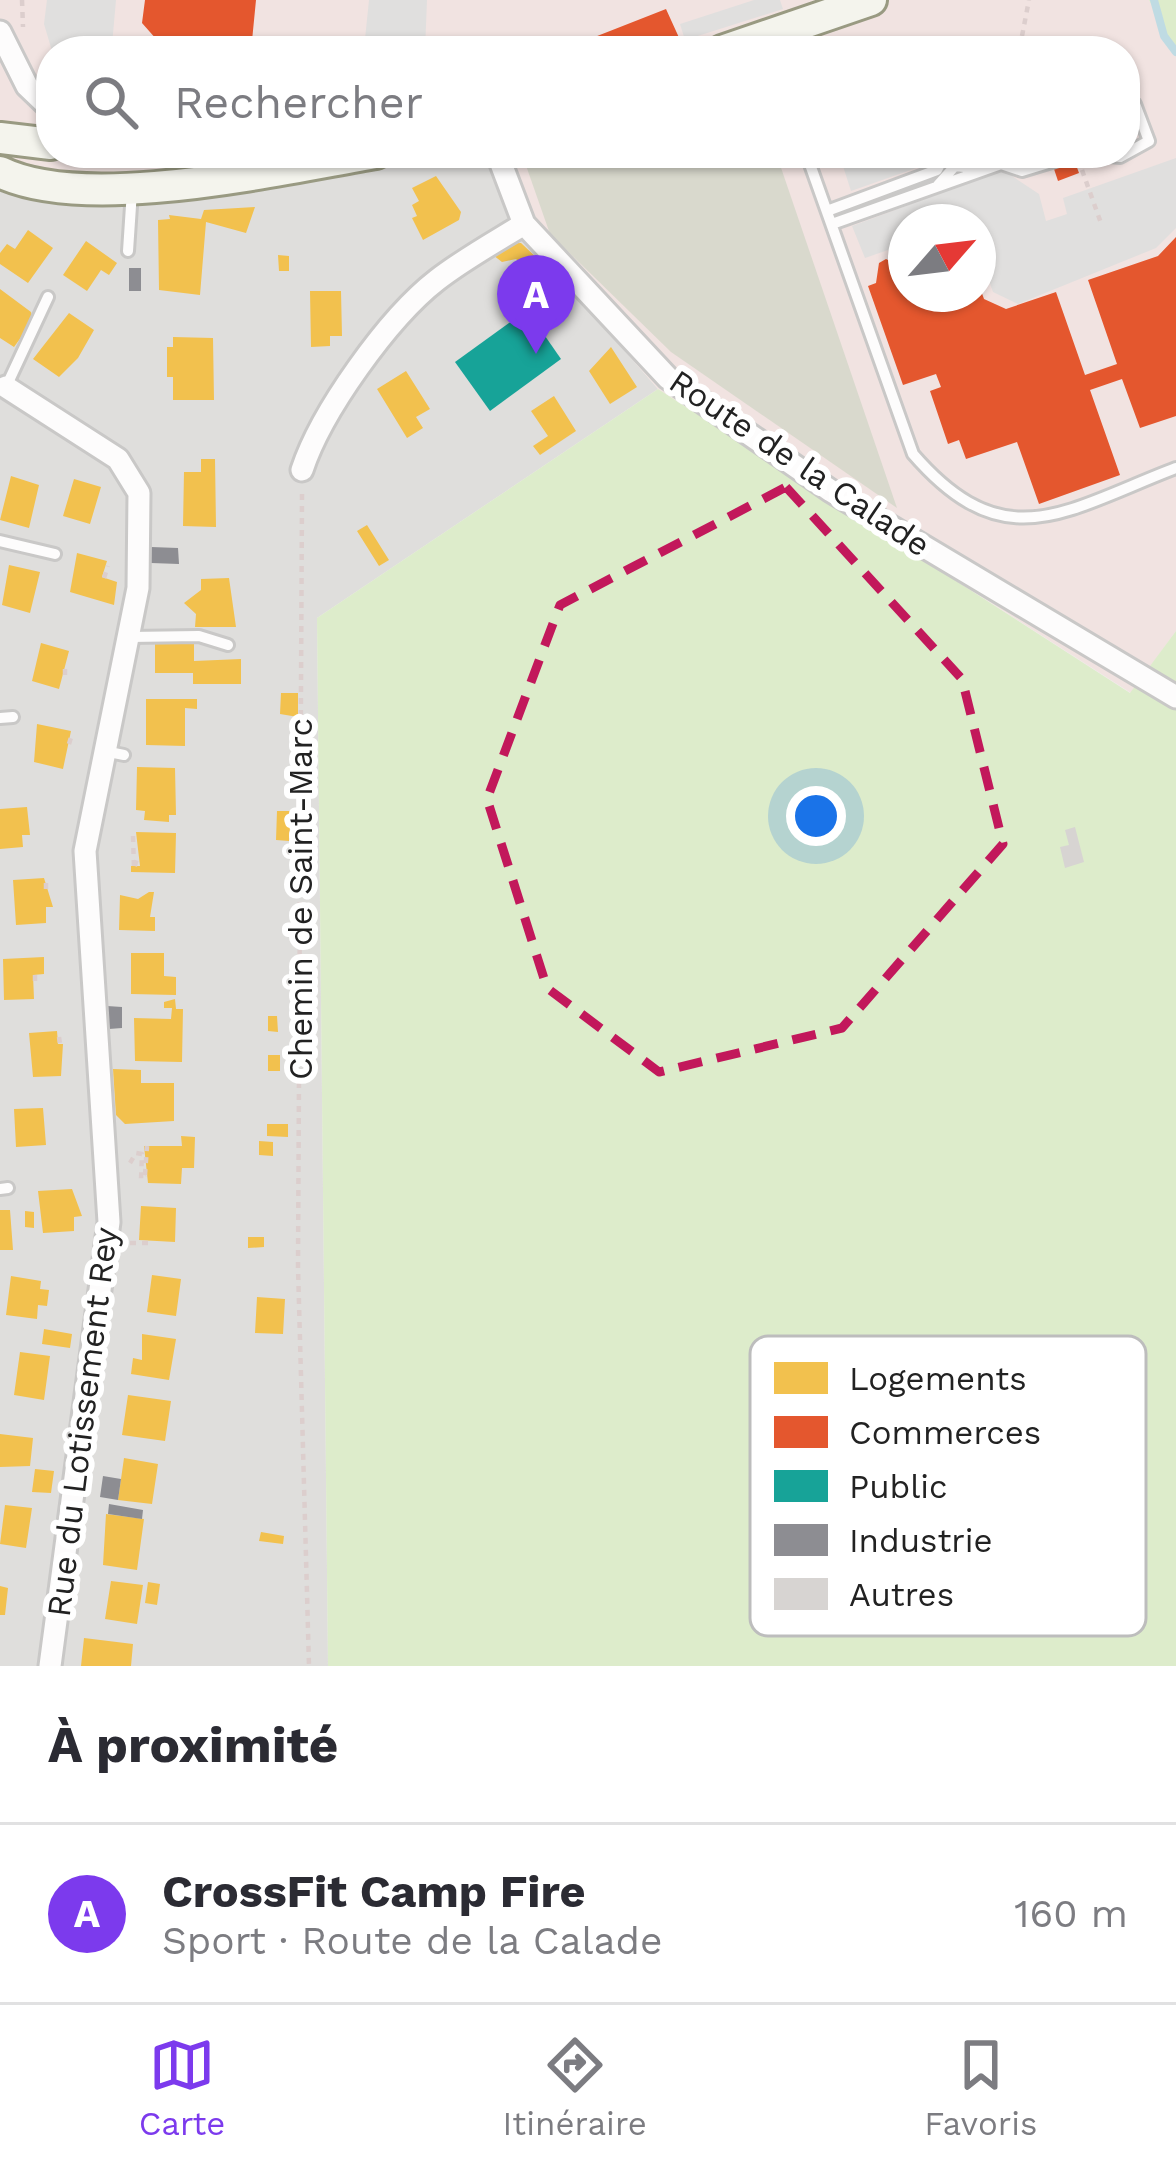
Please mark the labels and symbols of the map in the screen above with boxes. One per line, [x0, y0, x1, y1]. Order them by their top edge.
north arrow [888, 204, 996, 312]
pin: A [497, 255, 575, 354]
street label: Route de la Calade [662, 361, 938, 565]
street label: Chemin de Saint-Marc [281, 718, 320, 1080]
your location [786, 786, 846, 846]
street label: Rue du Lotissement Rey [39, 1225, 125, 1619]
legend [750, 1336, 1146, 1636]
text: Logements [849, 1359, 1027, 1398]
text: Commerces [849, 1413, 1041, 1452]
text: Public [849, 1467, 948, 1506]
text: Industrie [849, 1521, 993, 1560]
text: Autres [849, 1575, 954, 1614]

